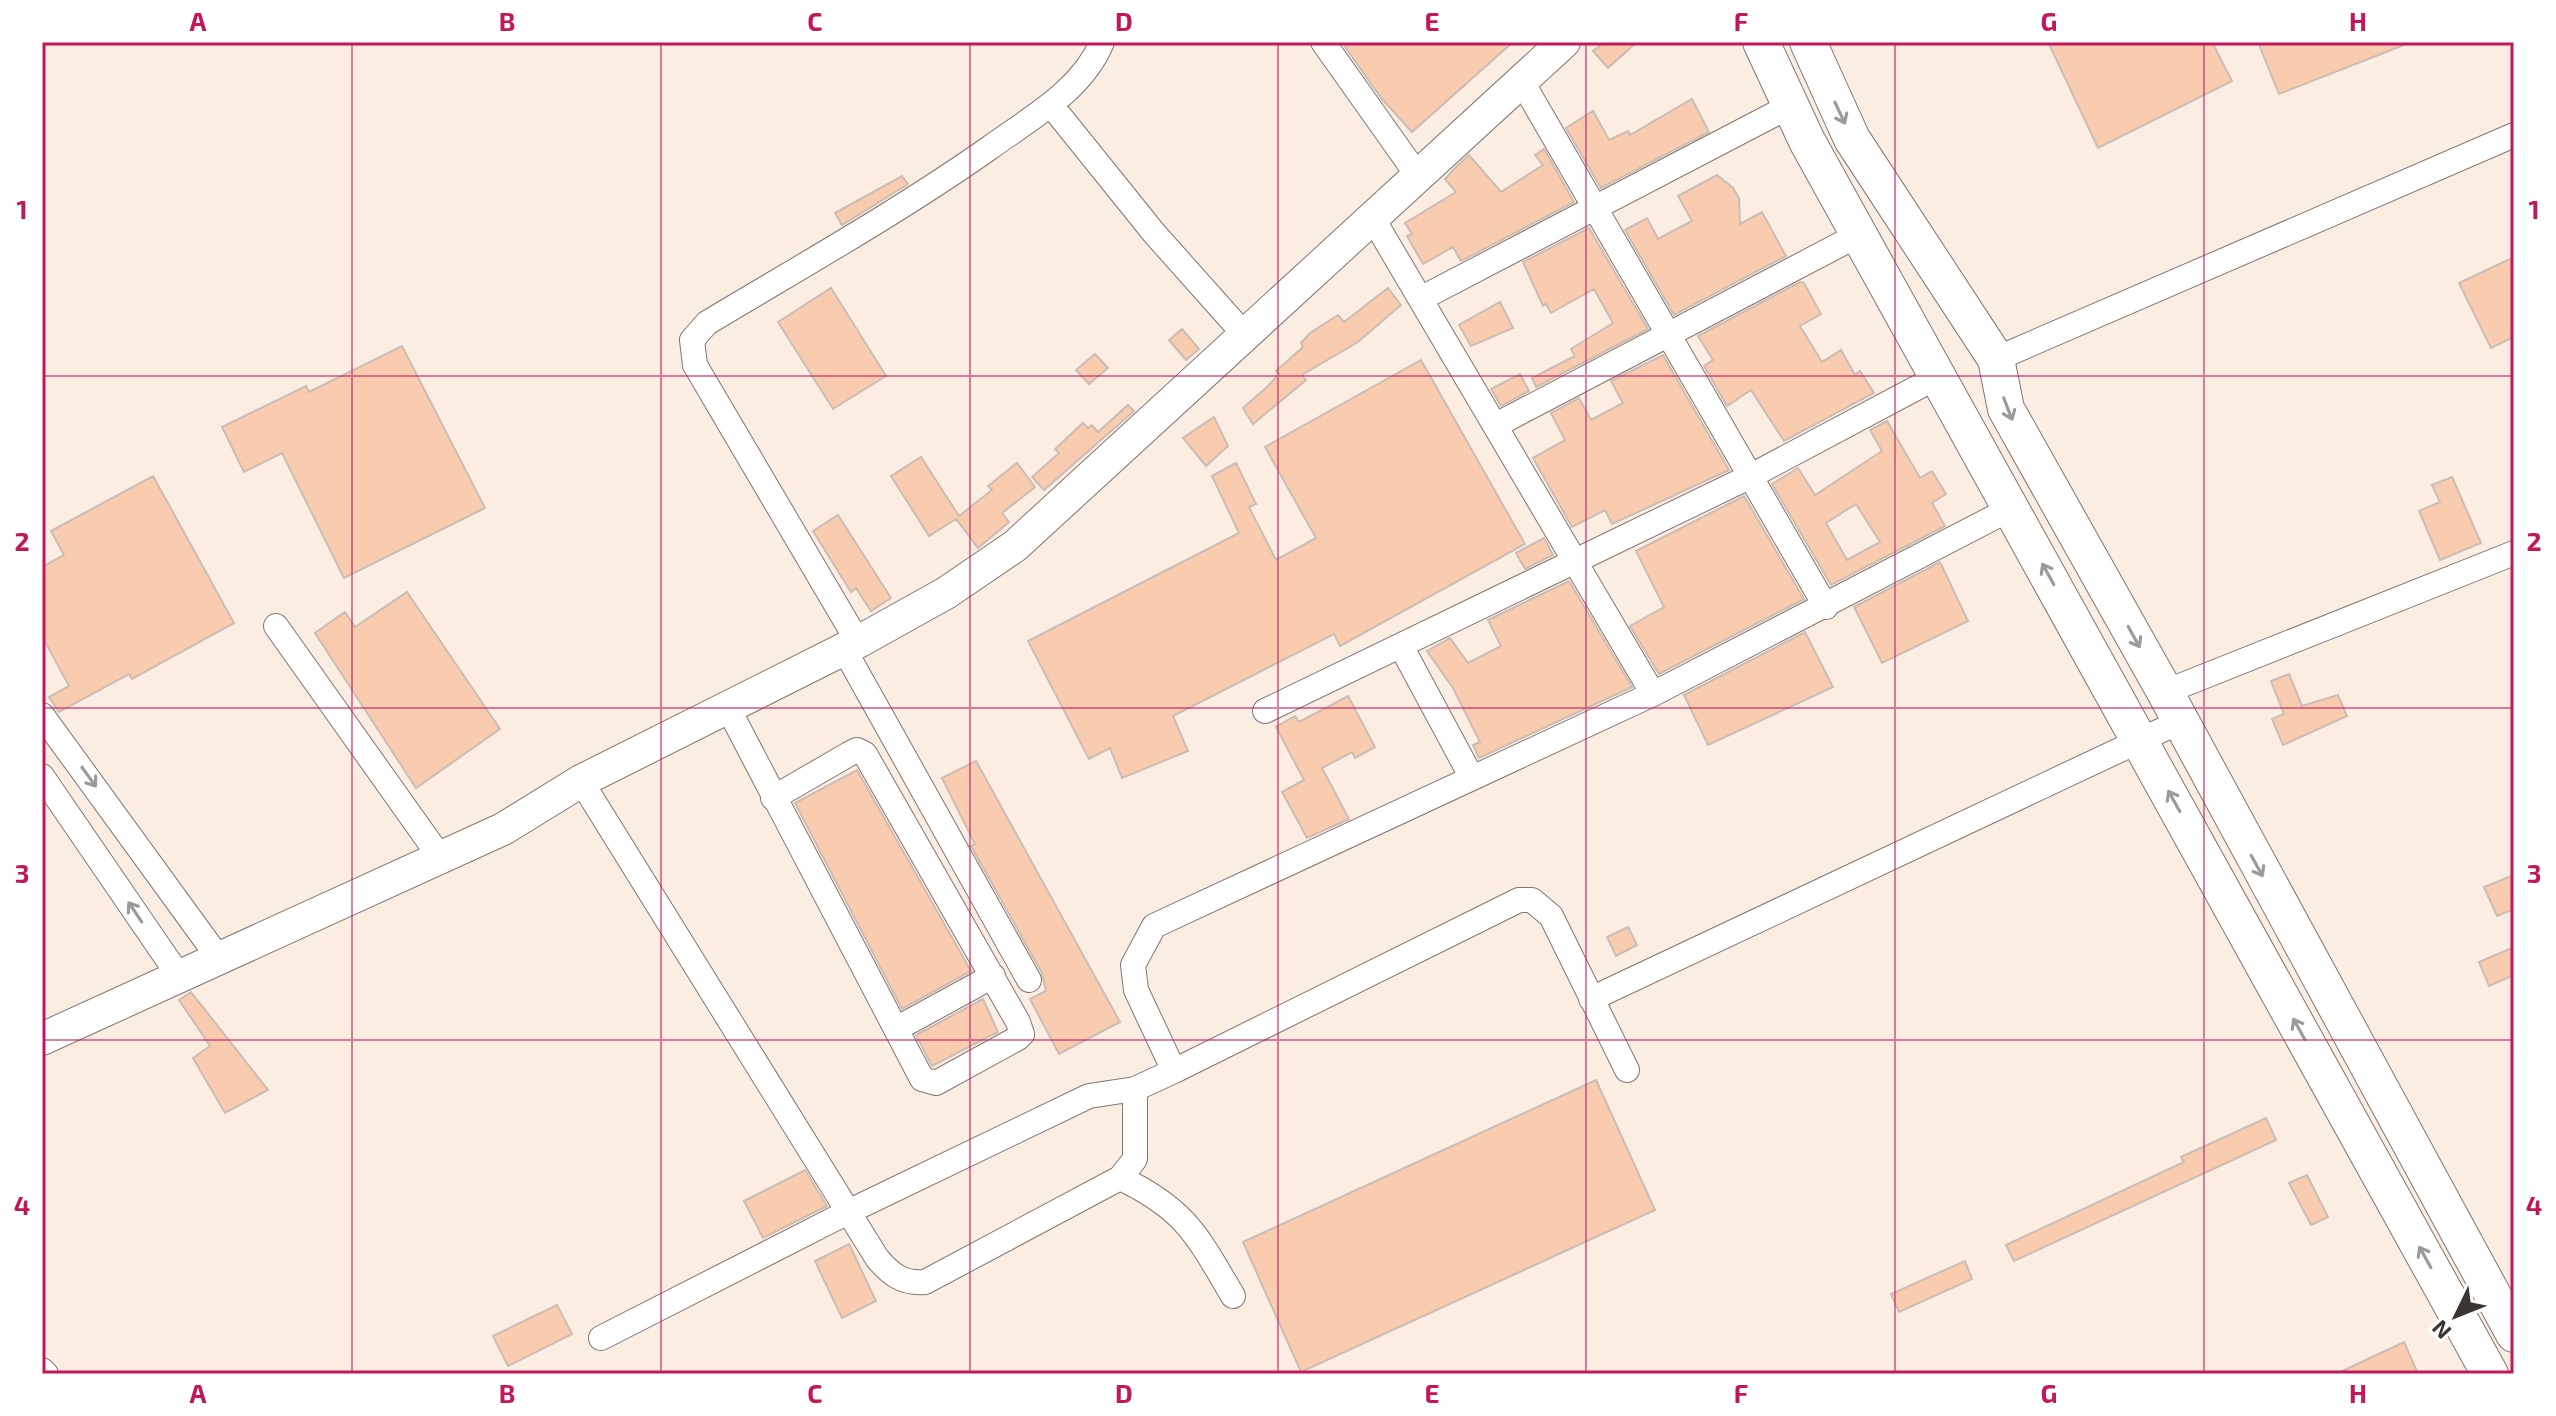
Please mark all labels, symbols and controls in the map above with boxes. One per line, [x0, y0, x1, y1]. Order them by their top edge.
text: A [190, 5, 207, 36]
text: B [499, 5, 515, 36]
text: C [807, 5, 823, 36]
text: D [1115, 5, 1133, 36]
text: E [1424, 5, 1440, 36]
text: F [1734, 5, 1748, 36]
text: G [2041, 5, 2057, 36]
text: H [2349, 5, 2367, 36]
one-way arrow [1833, 101, 1848, 125]
text: 1 [16, 193, 28, 224]
text: 1 [2528, 193, 2540, 224]
one-way arrow [2002, 397, 2016, 421]
text: 2 [14, 525, 30, 556]
text: 2 [2526, 525, 2542, 556]
one-way arrow [2040, 562, 2055, 586]
one-way arrow [2126, 625, 2142, 648]
one-way arrow [80, 766, 97, 788]
one-way arrow [2165, 790, 2181, 814]
one-way arrow [2250, 853, 2265, 877]
text: 3 [15, 857, 29, 888]
text: 3 [2527, 857, 2541, 888]
one-way arrow [127, 901, 143, 923]
one-way arrow [2291, 1018, 2307, 1041]
text: 4 [14, 1189, 30, 1220]
text: 4 [2526, 1189, 2542, 1220]
one-way arrow [2417, 1245, 2432, 1269]
north arrow [2416, 1276, 2496, 1356]
text: N [2426, 1316, 2456, 1345]
text: A [190, 1377, 207, 1408]
text: B [499, 1377, 515, 1408]
text: C [807, 1377, 823, 1408]
text: D [1115, 1377, 1133, 1408]
text: E [1424, 1377, 1440, 1408]
text: F [1734, 1377, 1748, 1408]
text: G [2041, 1377, 2057, 1408]
text: H [2349, 1377, 2367, 1408]

